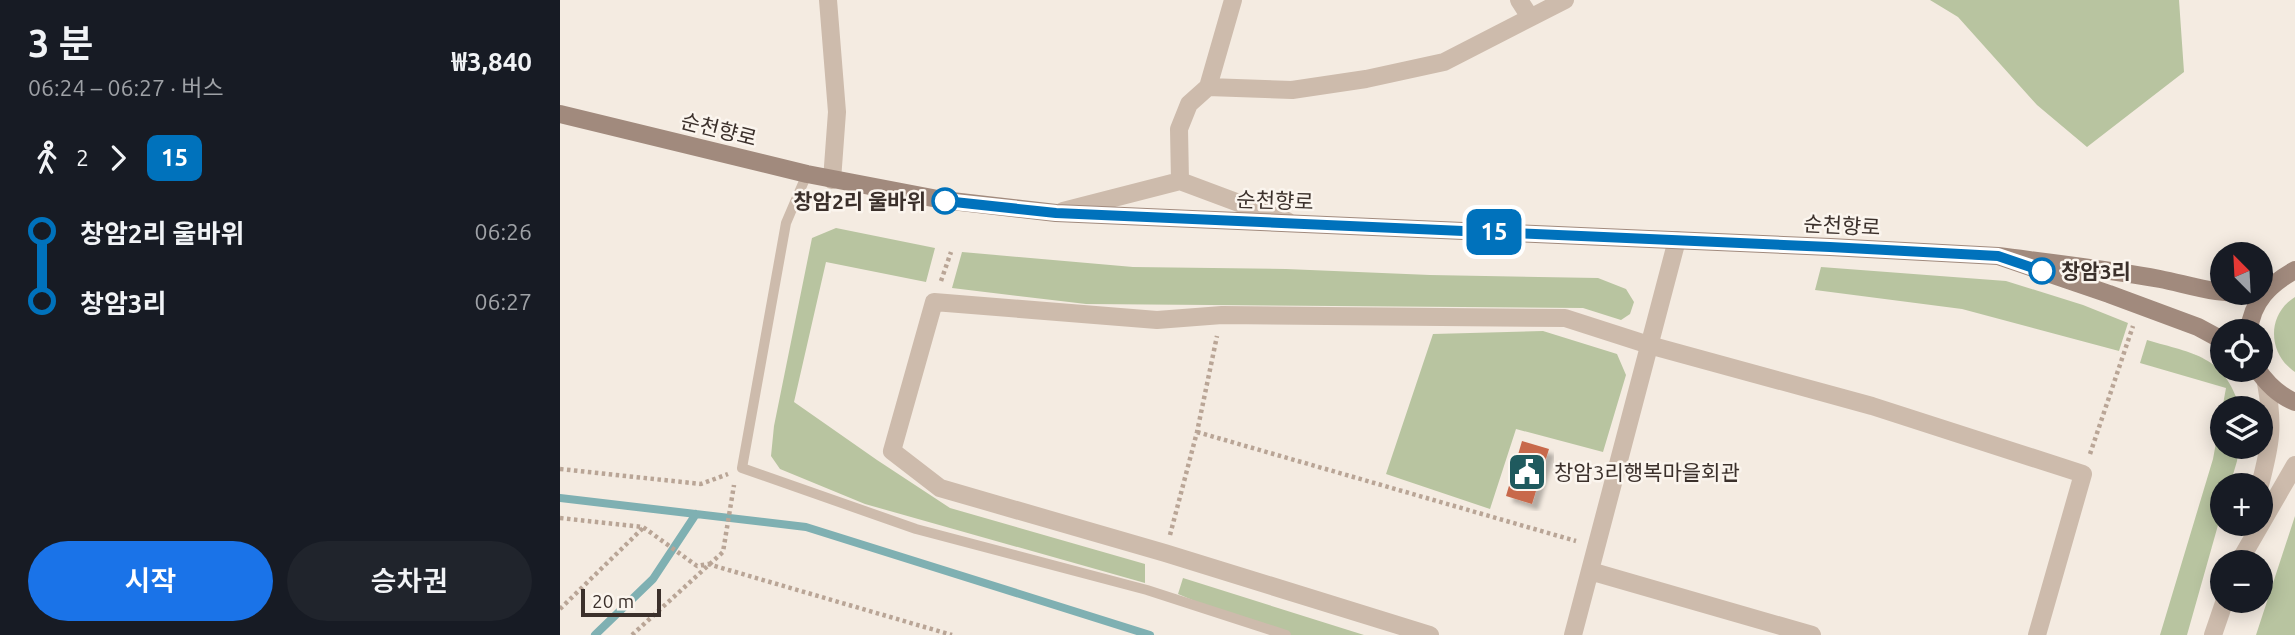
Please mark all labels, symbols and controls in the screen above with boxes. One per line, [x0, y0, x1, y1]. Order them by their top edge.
text: 3 분 [28, 22, 93, 64]
text: ₩3,840 [452, 47, 532, 76]
text: 06:24 – 06:27 · 버스 [28, 75, 224, 100]
street label: 순천향로 [679, 108, 759, 150]
icon: walk [28, 139, 66, 177]
icon: forward [99, 139, 137, 177]
text: 15 [161, 144, 188, 171]
text: 2 [76, 145, 89, 170]
street label: 순천향로 [1236, 187, 1314, 213]
marker: 창암2리 울바위 [932, 188, 958, 214]
place label: 창암2리 울바위 [793, 189, 926, 213]
line badge: 15 [1462, 209, 1525, 255]
street label: 순천향로 [1803, 211, 1881, 239]
text: 15 [1480, 218, 1508, 245]
text: 창암2리 울바위 [80, 219, 244, 248]
text: 06:26 [474, 219, 532, 244]
north arrow [2210, 242, 2273, 304]
map controls [2210, 242, 2273, 613]
marker: 창암3리 [2029, 258, 2055, 284]
place label: 창암3리 [2061, 259, 2131, 283]
text: 창암3리 [80, 289, 166, 318]
text: 06:27 [474, 289, 532, 314]
button: locate [2210, 319, 2273, 382]
button: layers [2210, 396, 2273, 459]
public building icon: 창암3리행복마을회관 [1506, 451, 1548, 493]
place label: 창암3리행복마을회관 [1554, 460, 1740, 484]
button: + [2210, 473, 2273, 536]
button: 시작 [28, 541, 273, 621]
button: 승차권 [287, 541, 532, 621]
button: − [2210, 550, 2273, 613]
scale bar [581, 586, 662, 618]
text: 20 m [592, 590, 634, 612]

